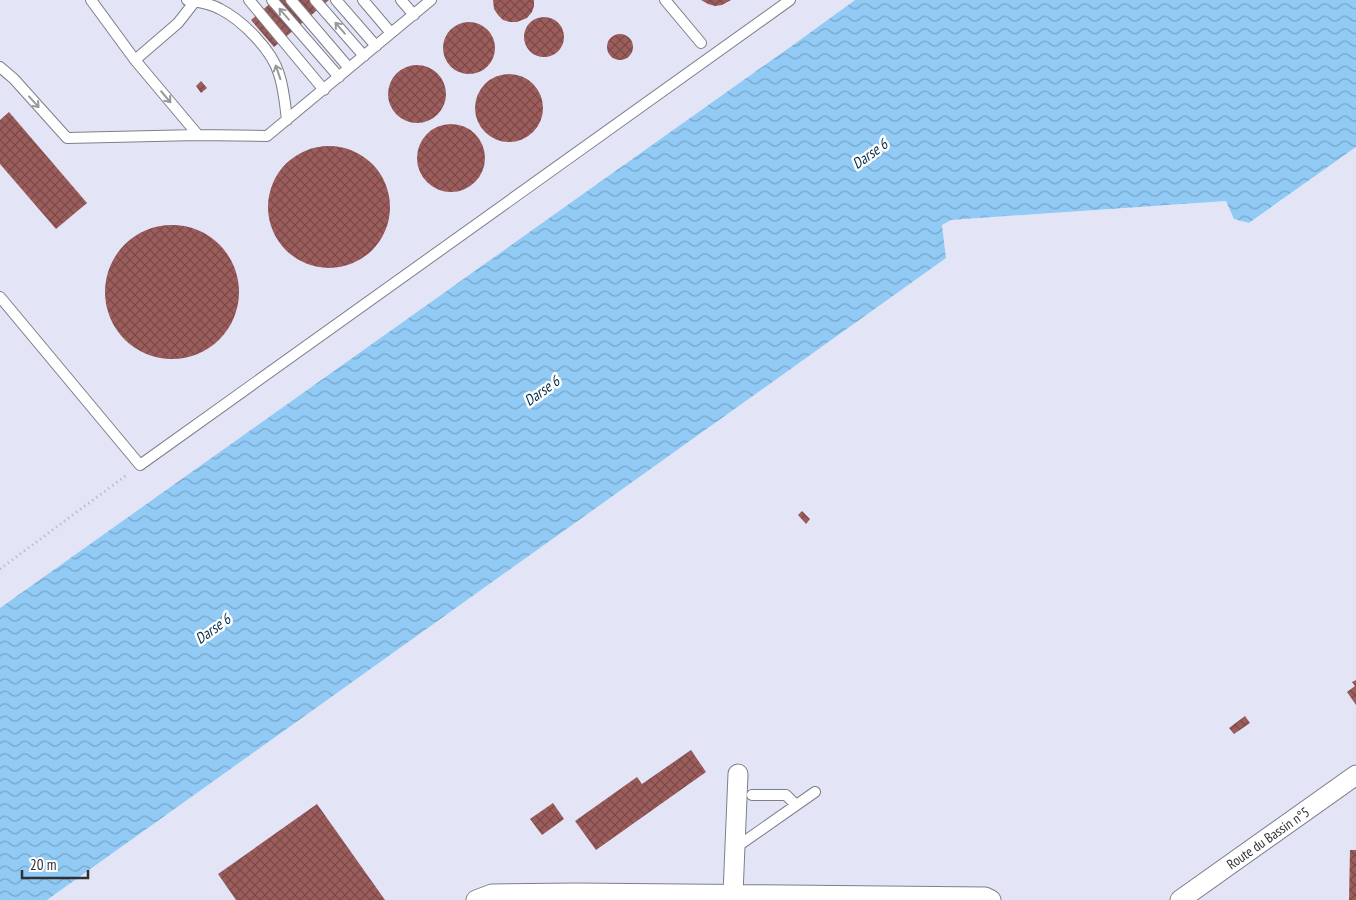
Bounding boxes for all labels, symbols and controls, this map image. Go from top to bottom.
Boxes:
one-way arrow [278,7,290,20]
one-way arrow [334,22,345,35]
one-way arrow [273,65,282,80]
one-way arrow [160,91,172,104]
one-way arrow [28,95,40,108]
water label: Darse 6 [848,134,892,173]
water label: Darse 6 [520,371,564,410]
water label: Darse 6 [191,609,235,648]
street label: Route du Bassin n°5 [1223,803,1313,873]
scale bar [22,848,89,880]
text: 20 m [30,855,56,874]

